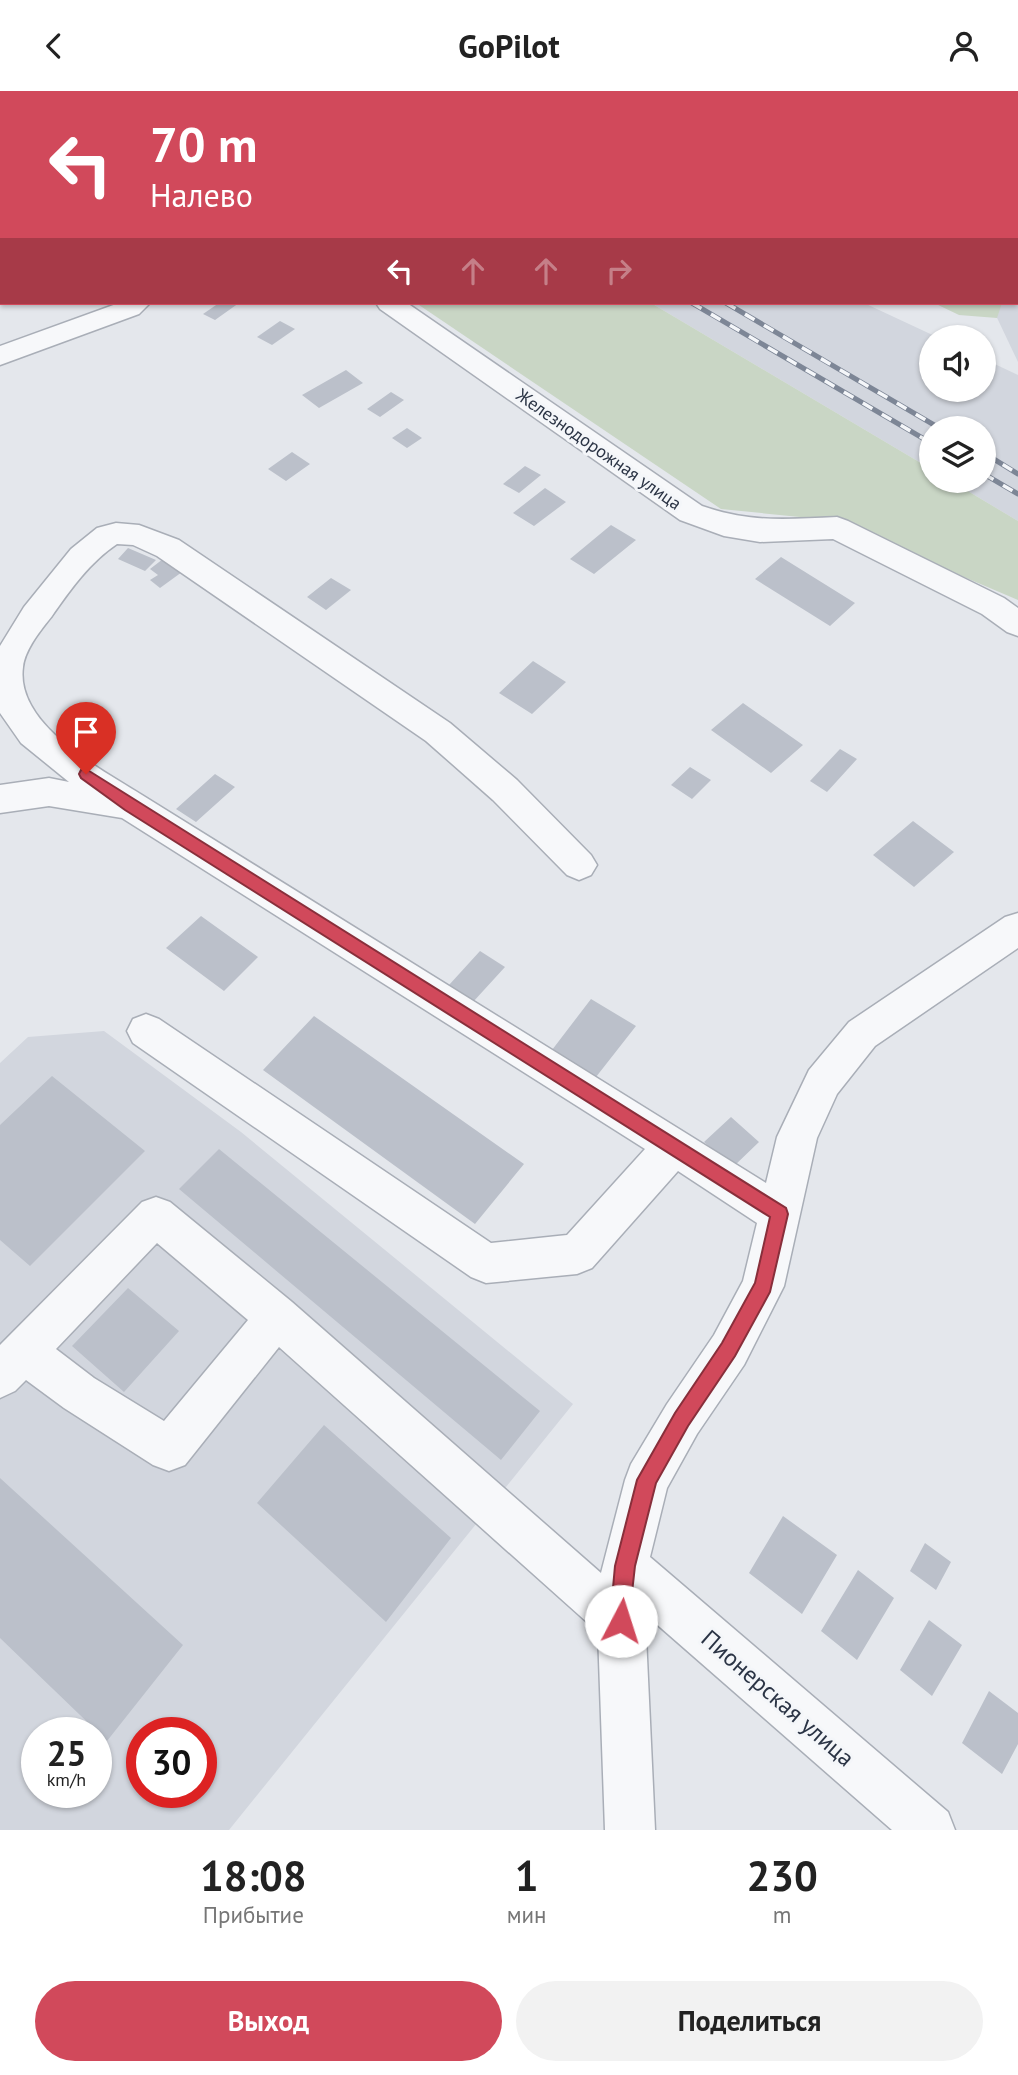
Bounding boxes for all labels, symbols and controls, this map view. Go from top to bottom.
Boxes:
text: GoPilot [458,25,560,67]
icon: back [35,27,73,65]
icon: person [945,27,983,65]
text: 70 m [150,112,257,176]
icon: left [35,119,126,210]
text: Налево [150,174,253,216]
icon: left [381,252,419,290]
icon: ahead [454,252,492,290]
icon: ahead [527,252,565,290]
icon: right [600,252,638,290]
map controls [919,325,996,493]
button: sound [919,325,996,402]
street label: Железнодорожная улица [511,383,686,515]
button: layers [919,416,996,493]
pin [56,702,116,774]
icon: arrive [67,713,105,751]
position arrow [584,1584,658,1658]
street label: Пионерская улица [695,1623,861,1773]
speed limit sign: 30 [126,1717,217,1808]
text: 25 [47,1730,86,1776]
text: km/h [47,1768,86,1791]
text: 18:08 [200,1848,307,1903]
text: 1 [515,1848,538,1903]
text: 230 [746,1848,818,1903]
text: Прибытие [203,1900,304,1929]
text: мин [507,1900,546,1929]
text: m [773,1900,792,1929]
button: Выход [35,1981,502,2061]
button: Поделиться [516,1981,983,2061]

